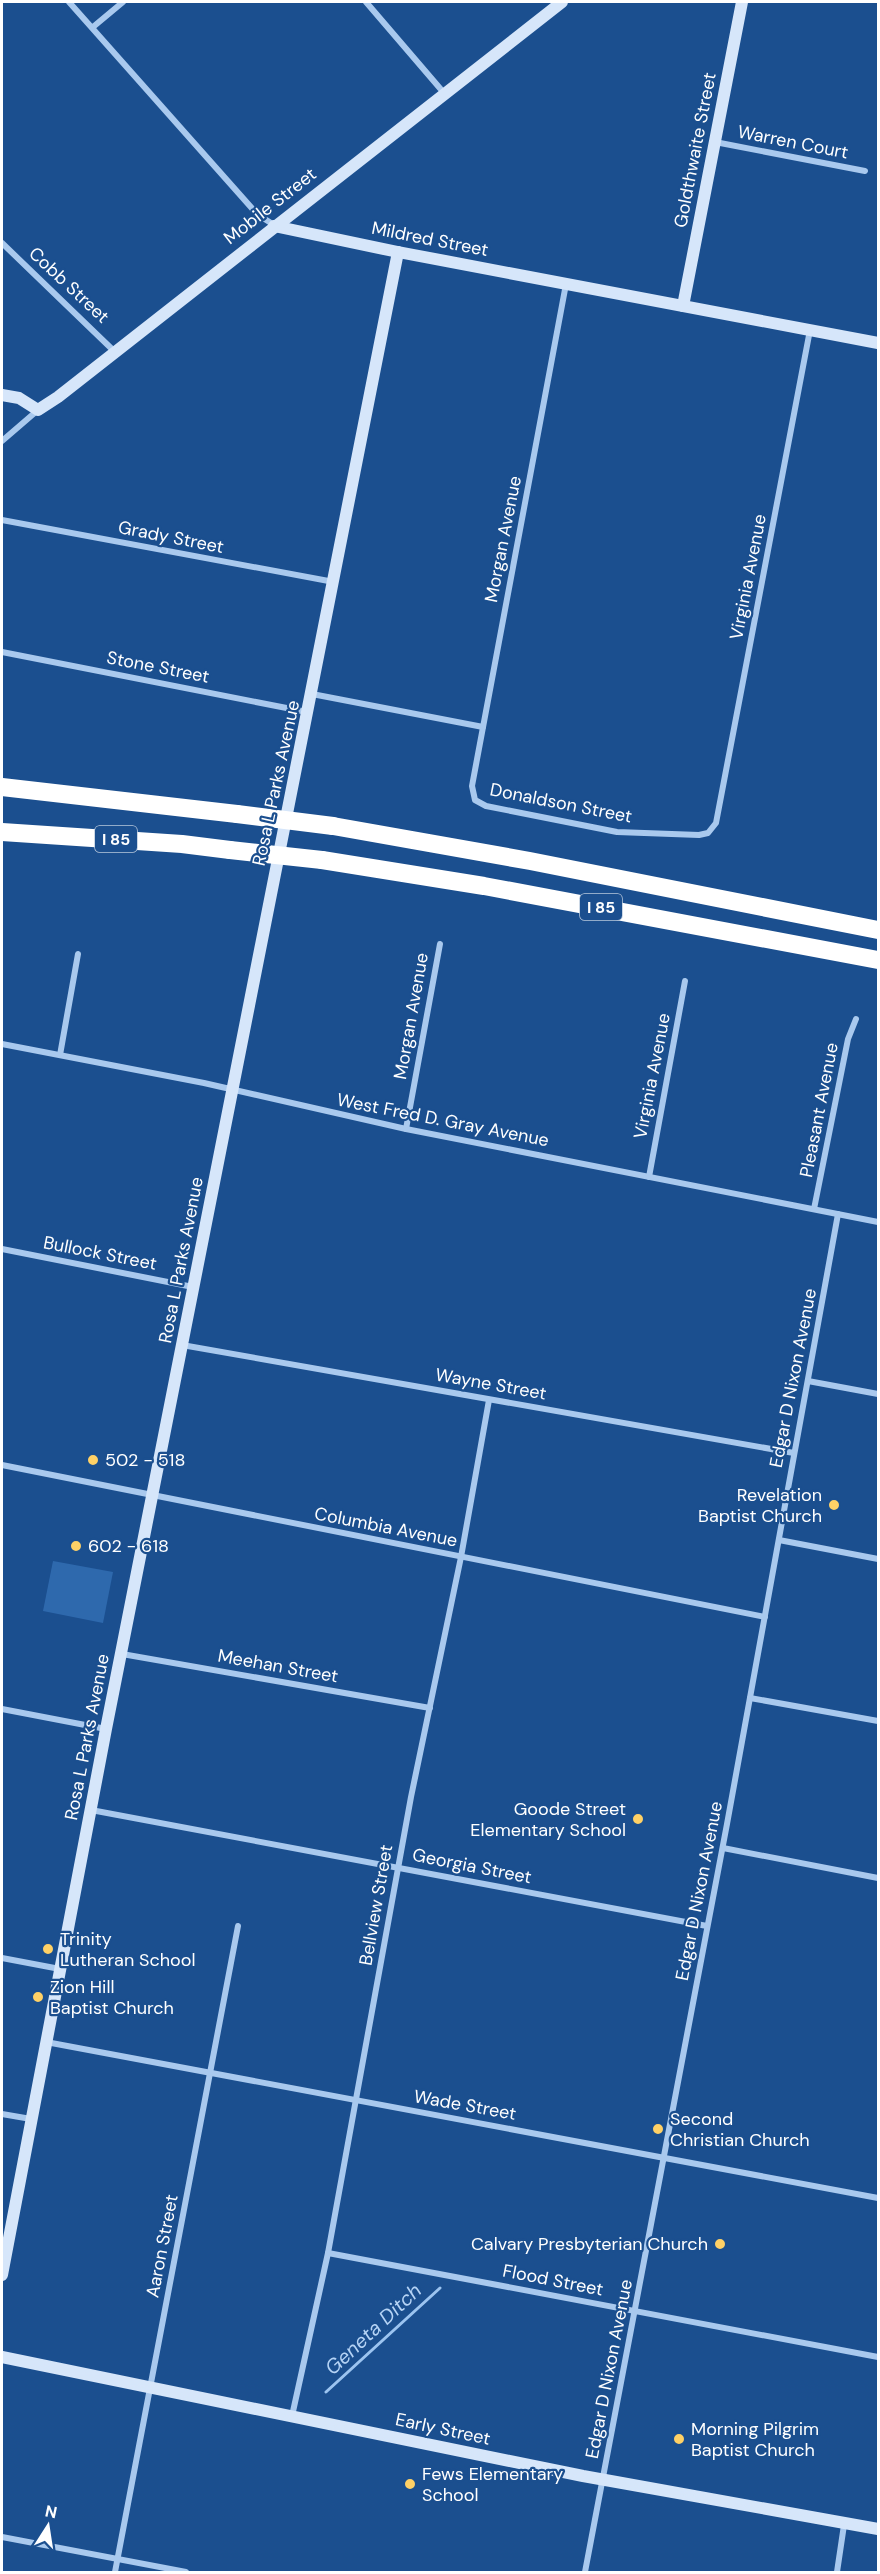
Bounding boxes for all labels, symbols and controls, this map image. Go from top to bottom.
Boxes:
street label: Goldthwaite Street [668,70,722,230]
street label: Warren Court [736,120,850,164]
street label: Mobile Street [219,162,321,250]
street label: Mildred Street [370,216,490,262]
street label: Cobb Street [24,241,114,329]
street label: Morgan Avenue [479,474,527,604]
street label: Virginia Avenue [724,512,772,642]
street label: Grady Street [116,515,226,559]
street label: Stone Street [105,645,211,689]
street label: Rosa L Parks Avenue [247,698,305,868]
street label: Donaldson Street [488,777,634,829]
road number: I 85 [95,826,137,852]
road number: I 85 [580,894,622,920]
street label: Morgan Avenue [388,951,434,1081]
street label: Virginia Avenue [628,1011,676,1141]
street label: Pleasant Avenue [794,1041,844,1179]
street label: West Fred D. Gray Avenue [335,1088,551,1152]
street label: Rosa L Parks Avenue [153,1175,209,1345]
street label: Bullock Street [41,1230,159,1276]
street label: Edgar D Nixon Avenue [764,1286,822,1470]
street label: Wayne Street [434,1362,548,1406]
place label: 502 - 518 [105,1448,185,1472]
marker: 502 - 518 [86,1453,100,1467]
place label: Revelation Baptist Church [698,1483,822,1528]
marker: Revelation Baptist Church [827,1498,841,1512]
street label: Columbia Avenue [312,1501,460,1553]
place label: 602 - 618 [88,1534,169,1558]
marker: 602 - 618 [69,1539,83,1553]
street label: Meehan Street [216,1644,340,1688]
street label: Rosa L Parks Avenue [59,1652,115,1822]
place label: Goode Street Elementary School [470,1797,626,1842]
street label: Edgar D Nixon Avenue [670,1799,728,1983]
marker: Goode Street Elementary School [631,1812,645,1826]
street label: Bellview Street [354,1843,398,1967]
street label: Georgia Street [410,1843,534,1889]
place label: Trinity Lutheran School [60,1927,195,1972]
marker: Trinity Lutheran School [41,1942,55,1956]
place label: Zion Hill Baptist Church [50,1975,174,2020]
marker: Zion Hill Baptist Church [31,1990,45,2004]
street label: Wade Street [412,2084,518,2126]
place label: Second Christian Church [670,2107,810,2152]
marker: Second Christian Church [651,2122,665,2136]
street label: Aaron Street [140,2192,184,2300]
place label: Calvary Presbyterian Church [471,2232,708,2256]
marker: Calvary Presbyterian Church [713,2237,727,2251]
street label: Flood Street [501,2258,605,2302]
street label: Edgar D Nixon Avenue [580,2277,638,2461]
water label: Geneta Ditch [319,2278,427,2380]
street label: Early Street [393,2407,493,2451]
place label: Morning Pilgrim Baptist Church [691,2417,819,2462]
marker: Morning Pilgrim Baptist Church [672,2432,686,2446]
place label: Fews Elementary School [422,2462,563,2507]
marker: Fews Elementary School [403,2477,417,2491]
north arrow [18,2496,78,2556]
text: N [43,2500,59,2523]

